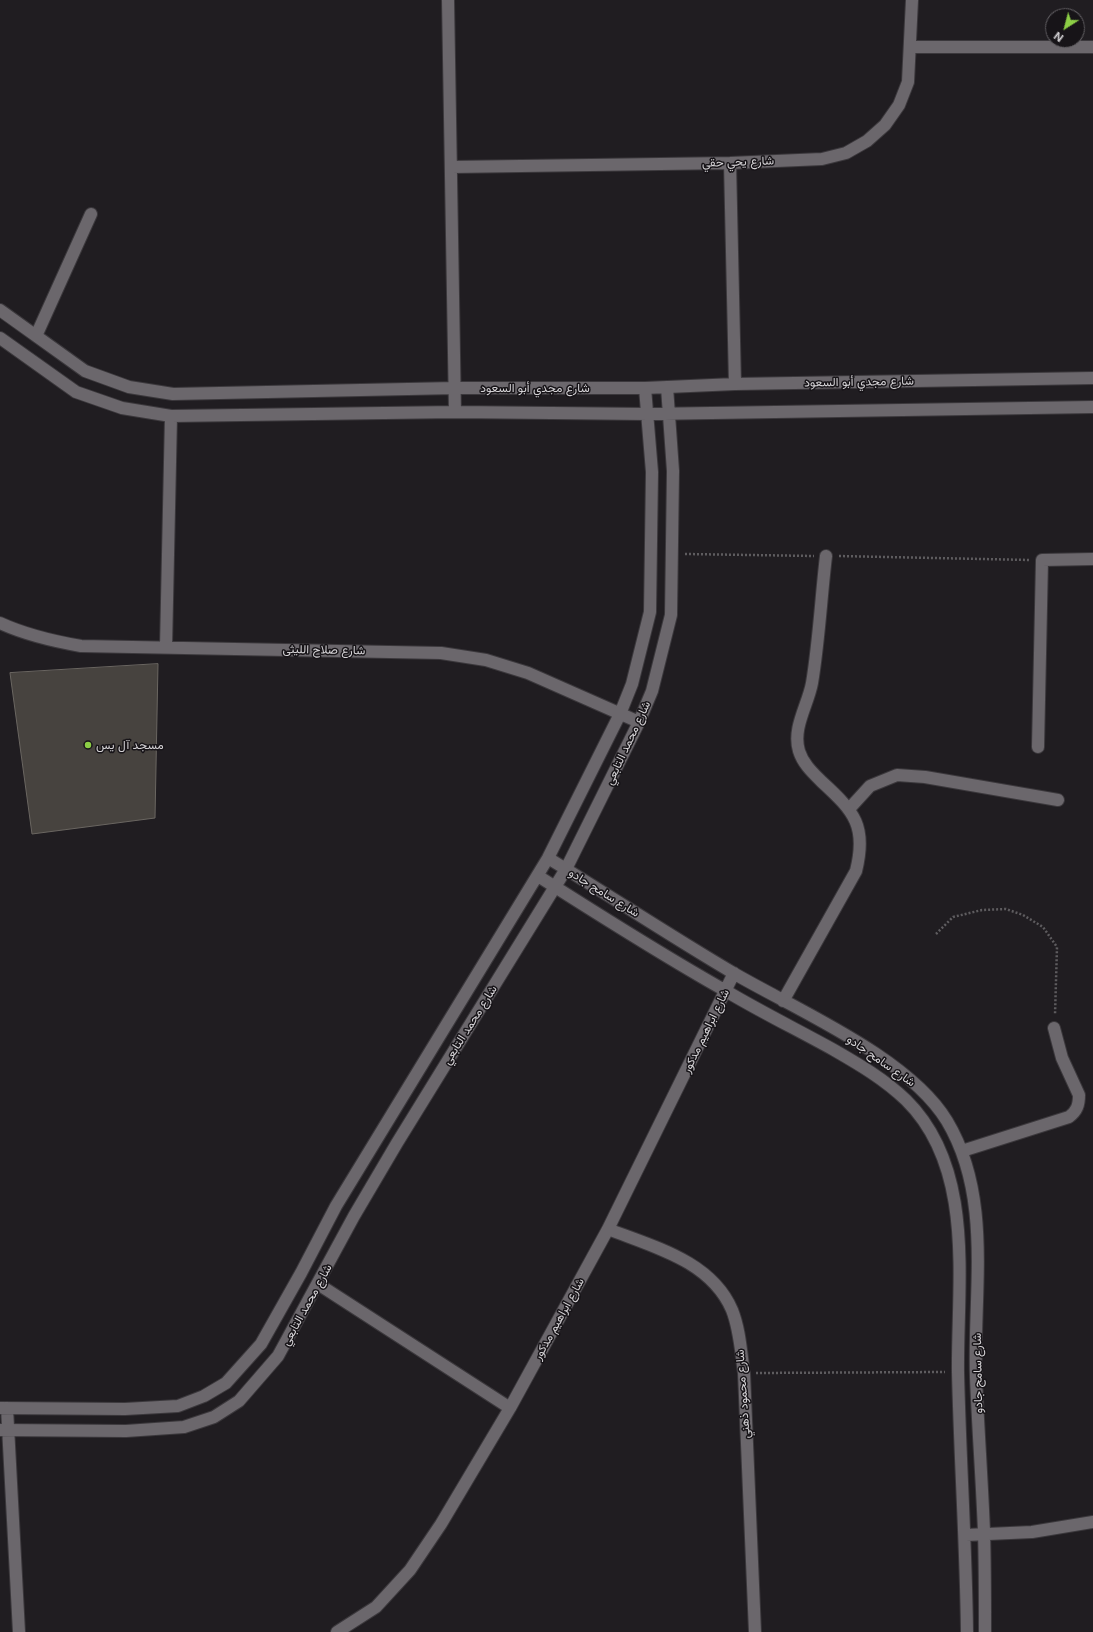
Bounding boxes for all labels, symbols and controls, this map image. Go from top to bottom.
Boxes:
north arrow [1045,8,1085,48]
text: N [1051,29,1066,45]
street label: شارع يحي حقي [702,154,774,170]
street label: شارع مجدي أبو السعود [804,374,914,390]
street label: شارع مجدي أبو السعود [480,381,590,395]
street label: شارع صلاح الليثى [283,642,365,658]
street label: شارع محمد التابعي [602,699,654,787]
place label: مسجد آل يس [96,738,164,752]
marker: مسجد آل يس [83,740,93,750]
street label: شارع سامح جادو [566,866,642,920]
street label: شارع محمد التابعي [440,983,500,1067]
street label: شارع ابراهيم مدكور [679,987,733,1075]
street label: شارع سامح جادو [844,1032,918,1090]
street label: شارع محمد التابعي [279,1262,335,1348]
street label: شارع ابراهيم مدكور [531,1275,587,1363]
street label: شارع سامح جادو [970,1333,986,1413]
street label: شارع محمود ذهني [733,1349,753,1439]

